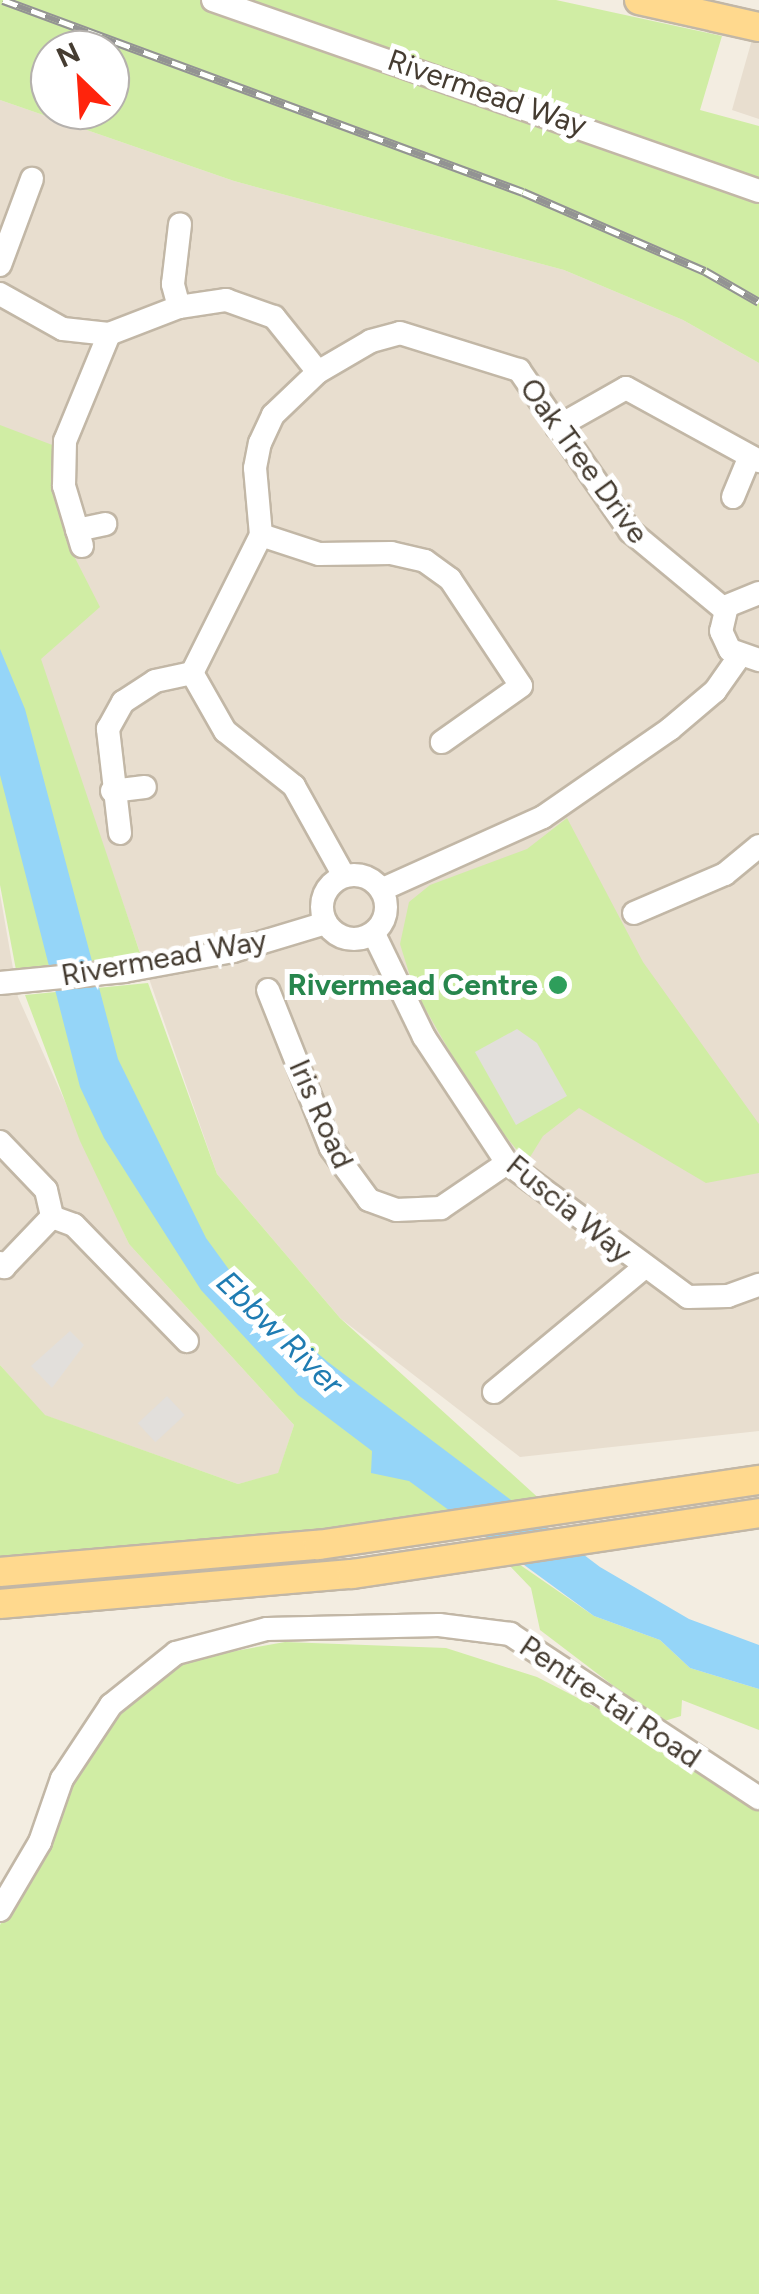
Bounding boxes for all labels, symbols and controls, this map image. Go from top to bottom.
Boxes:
north arrow [30,30,130,130]
text: N [51,35,85,75]
street label: Rivermead Way [383,42,591,144]
street label: Oak Tree Drive [512,371,656,551]
street label: Rivermead Way [58,922,270,994]
place label: Rivermead Centre [287,967,538,1003]
marker: Rivermead Centre [547,974,569,996]
street label: Iris Road [281,1054,361,1174]
street label: Fuscia Way [499,1147,639,1271]
water label: Ebbw River [209,1263,351,1403]
street label: Pentre-tai Road [513,1628,707,1776]

